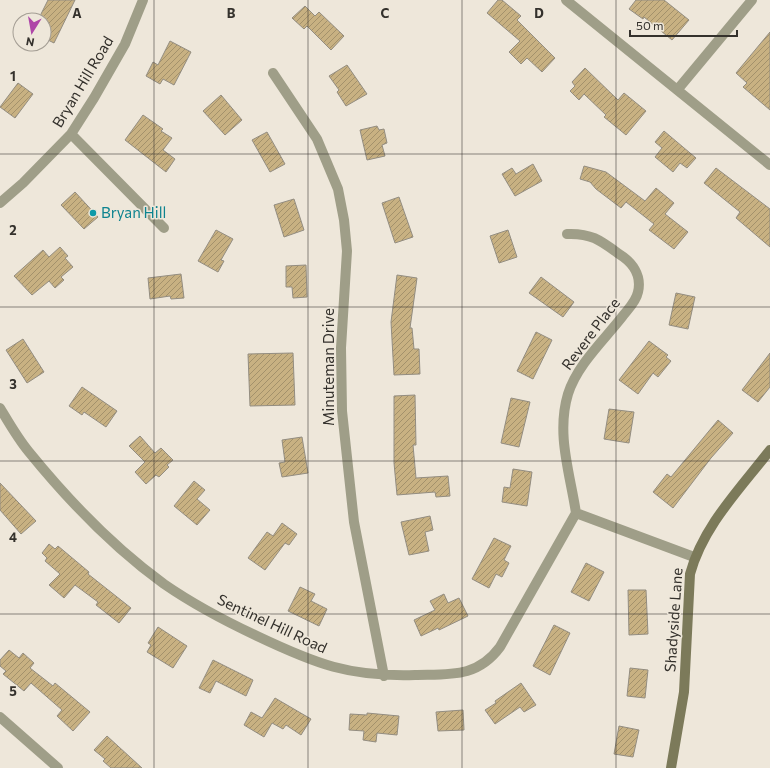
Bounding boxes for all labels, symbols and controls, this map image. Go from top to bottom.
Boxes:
text: A [72,5,82,21]
text: B [227,5,236,21]
text: C [381,5,390,21]
text: D [534,5,544,21]
north arrow [12,12,52,52]
scale bar [630,12,737,38]
text: 50 m [636,18,664,32]
street label: Bryan Hill Road [48,33,116,130]
text: N [25,35,35,49]
text: 1 [10,68,16,84]
place label: Bryan Hill [101,203,166,221]
marker: Bryan Hill [88,208,98,218]
text: 2 [9,222,17,238]
street label: Revere Place [557,294,623,373]
street label: Minuteman Drive [319,308,337,426]
text: 3 [9,376,17,392]
text: 4 [9,529,17,545]
street label: Shadyside Lane [660,567,686,673]
street label: Sentinel Hill Road [215,590,330,656]
text: 5 [9,683,17,699]

